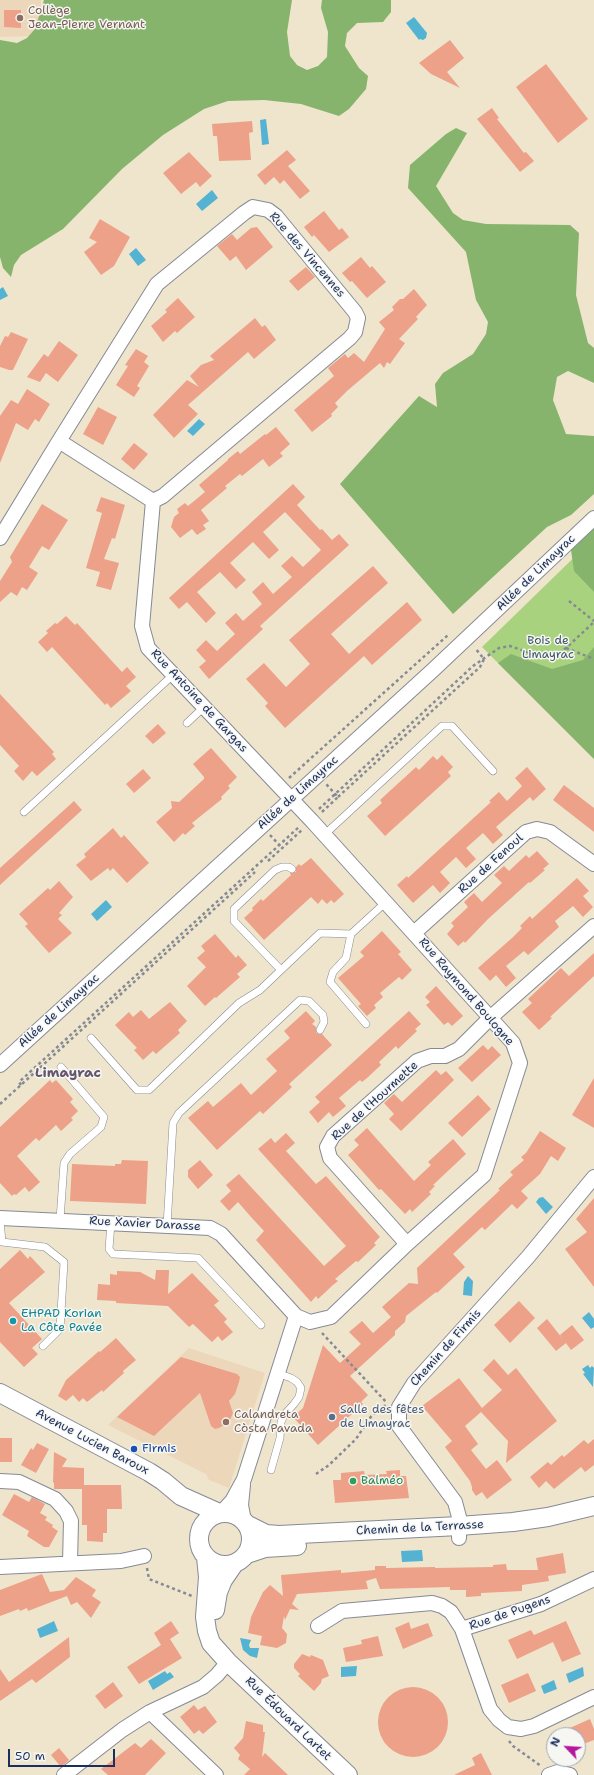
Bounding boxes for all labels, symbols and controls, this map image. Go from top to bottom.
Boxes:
place label: Collège Jean-Pierre Vernant [28,4,145,32]
marker: Collège Jean-Pierre Vernant [15,13,25,23]
street label: Rue des Vincennes [266,209,348,301]
street label: Allée de Limayrac [494,532,578,614]
park label: Bois de Limayrac [522,634,574,662]
street label: Rue Antoine de Gargas [147,646,251,756]
street label: Allée de Limayrac [255,753,341,833]
street label: Rue de Fenoul [456,831,526,897]
street label: Rue Raymond Boulogne [415,935,517,1049]
street label: Allée de Limayrac [16,971,102,1051]
street label: Rue de l'Hourmette [329,1058,421,1144]
district label: Limayrac [35,1065,101,1081]
street label: Rue Xavier Darasse [89,1214,201,1234]
street label: Chemin de Firmis [408,1306,484,1390]
place label: EHPAD Korian La Côte Pavée [21,1307,102,1335]
marker: EHPAD Korian La Côte Pavée [8,1316,18,1326]
place label: Salle des fêtes de Limayrac [340,1403,424,1431]
street label: Avenue Lucien Baroux [33,1406,151,1478]
place label: Calandreta Còsta Pavada [234,1408,312,1436]
marker: Salle des fêtes de Limayrac [327,1412,337,1422]
marker: Calandreta Còsta Pavada [221,1417,231,1427]
place label: Firmis [142,1442,176,1456]
marker: Firmis [129,1444,139,1454]
place label: Balméo [361,1474,403,1488]
marker: Balméo [348,1476,358,1486]
street label: Chemin de la Terrasse [356,1517,484,1539]
street label: Rue de Pugens [467,1592,553,1634]
street label: Rue Édouard Lartet [242,1674,334,1764]
north arrow [546,1727,586,1767]
text: N [547,1735,564,1749]
scale bar [10,1741,117,1767]
text: 50 m [15,1748,45,1764]

